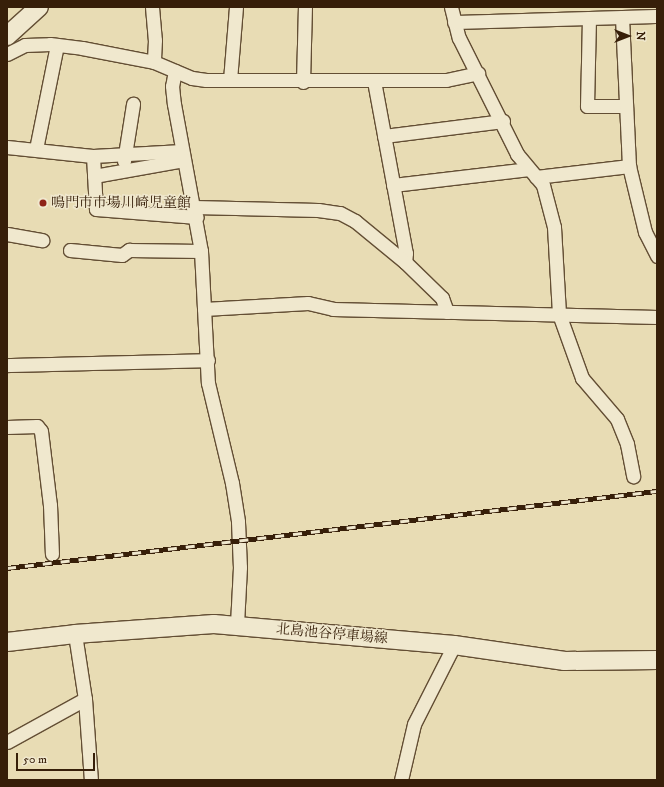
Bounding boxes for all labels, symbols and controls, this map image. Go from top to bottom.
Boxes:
north arrow [608,16,648,56]
text: N [633,31,647,41]
place label: 鳴門市市場川崎児童館 [51,195,191,211]
marker: 鳴門市市場川崎児童館 [38,198,48,208]
street label: 北島池谷停車場線 [275,621,389,647]
scale bar [18,745,97,771]
text: 50 m [23,752,47,767]

